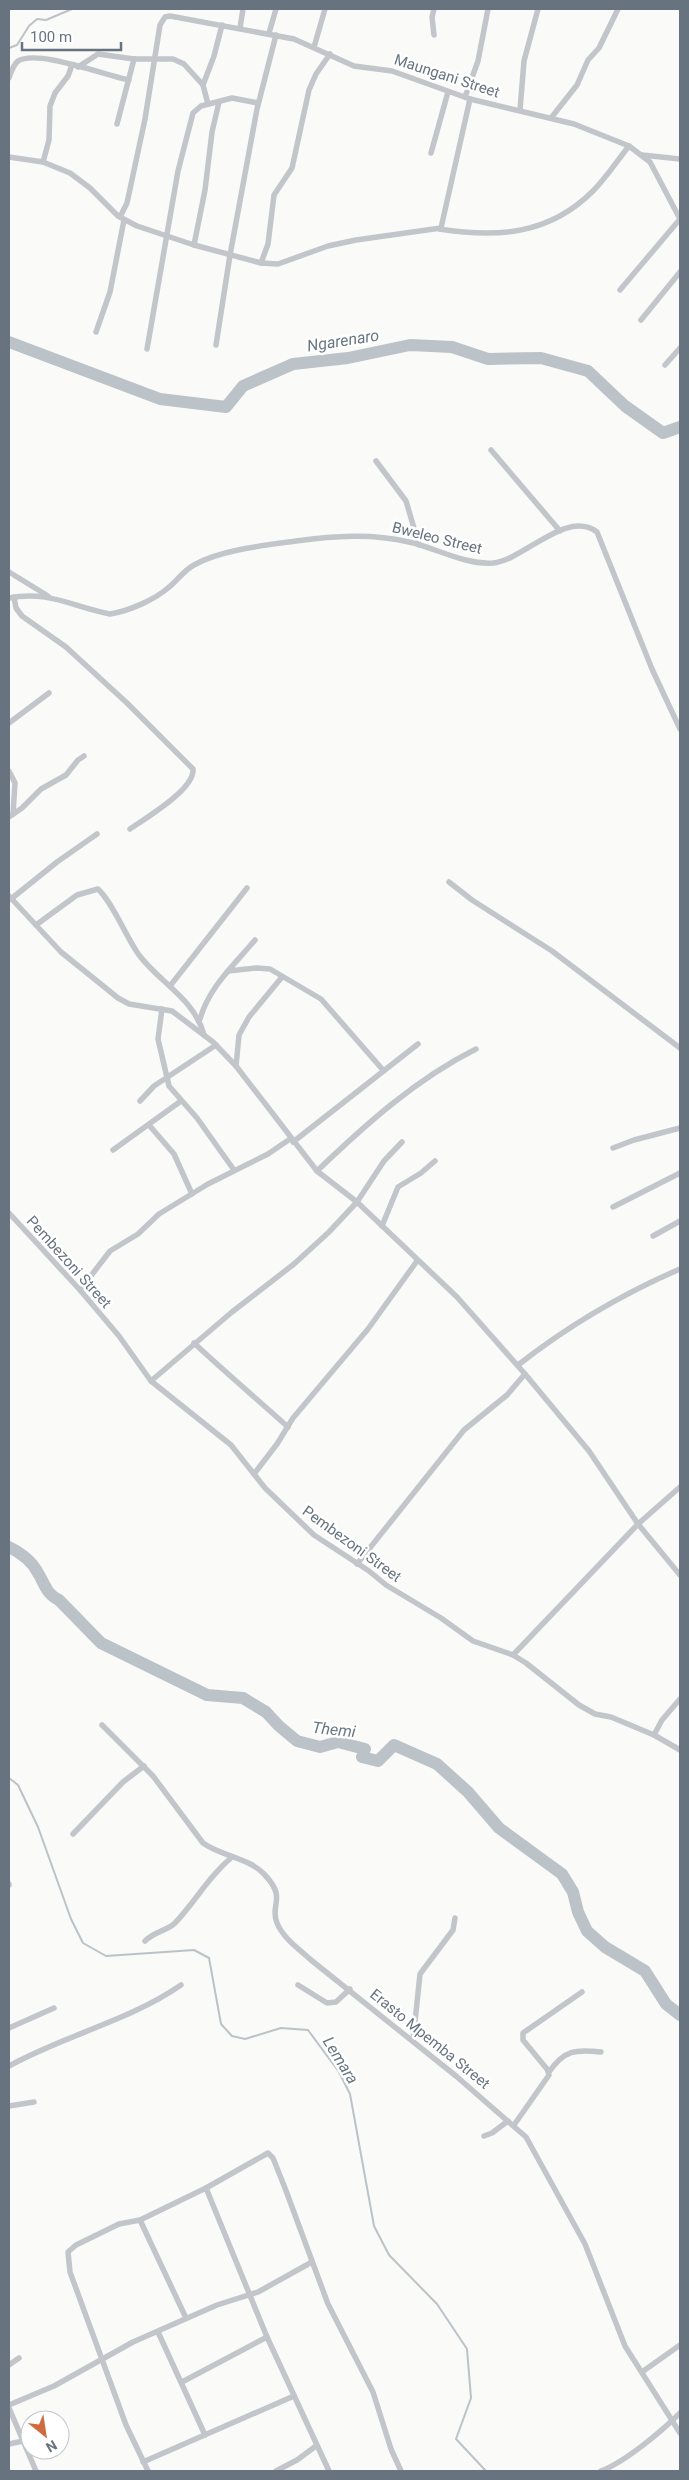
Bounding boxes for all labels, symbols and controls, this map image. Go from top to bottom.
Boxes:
scale bar [22,20,121,52]
text: 100 m [30,28,72,46]
street label: Maungani Street [392,51,502,102]
water label: Ngarenaro [306,325,381,356]
street label: Bweleo Street [390,518,484,558]
street label: Pembezoni Street [23,1212,115,1312]
street label: Pembezoni Street [299,1502,405,1586]
water label: Themi [311,1718,357,1741]
street label: Erasto Mpemba Street [367,1985,494,2093]
water label: Lemara [319,2033,362,2087]
north arrow [20,2410,70,2460]
text: N [43,2437,60,2456]

